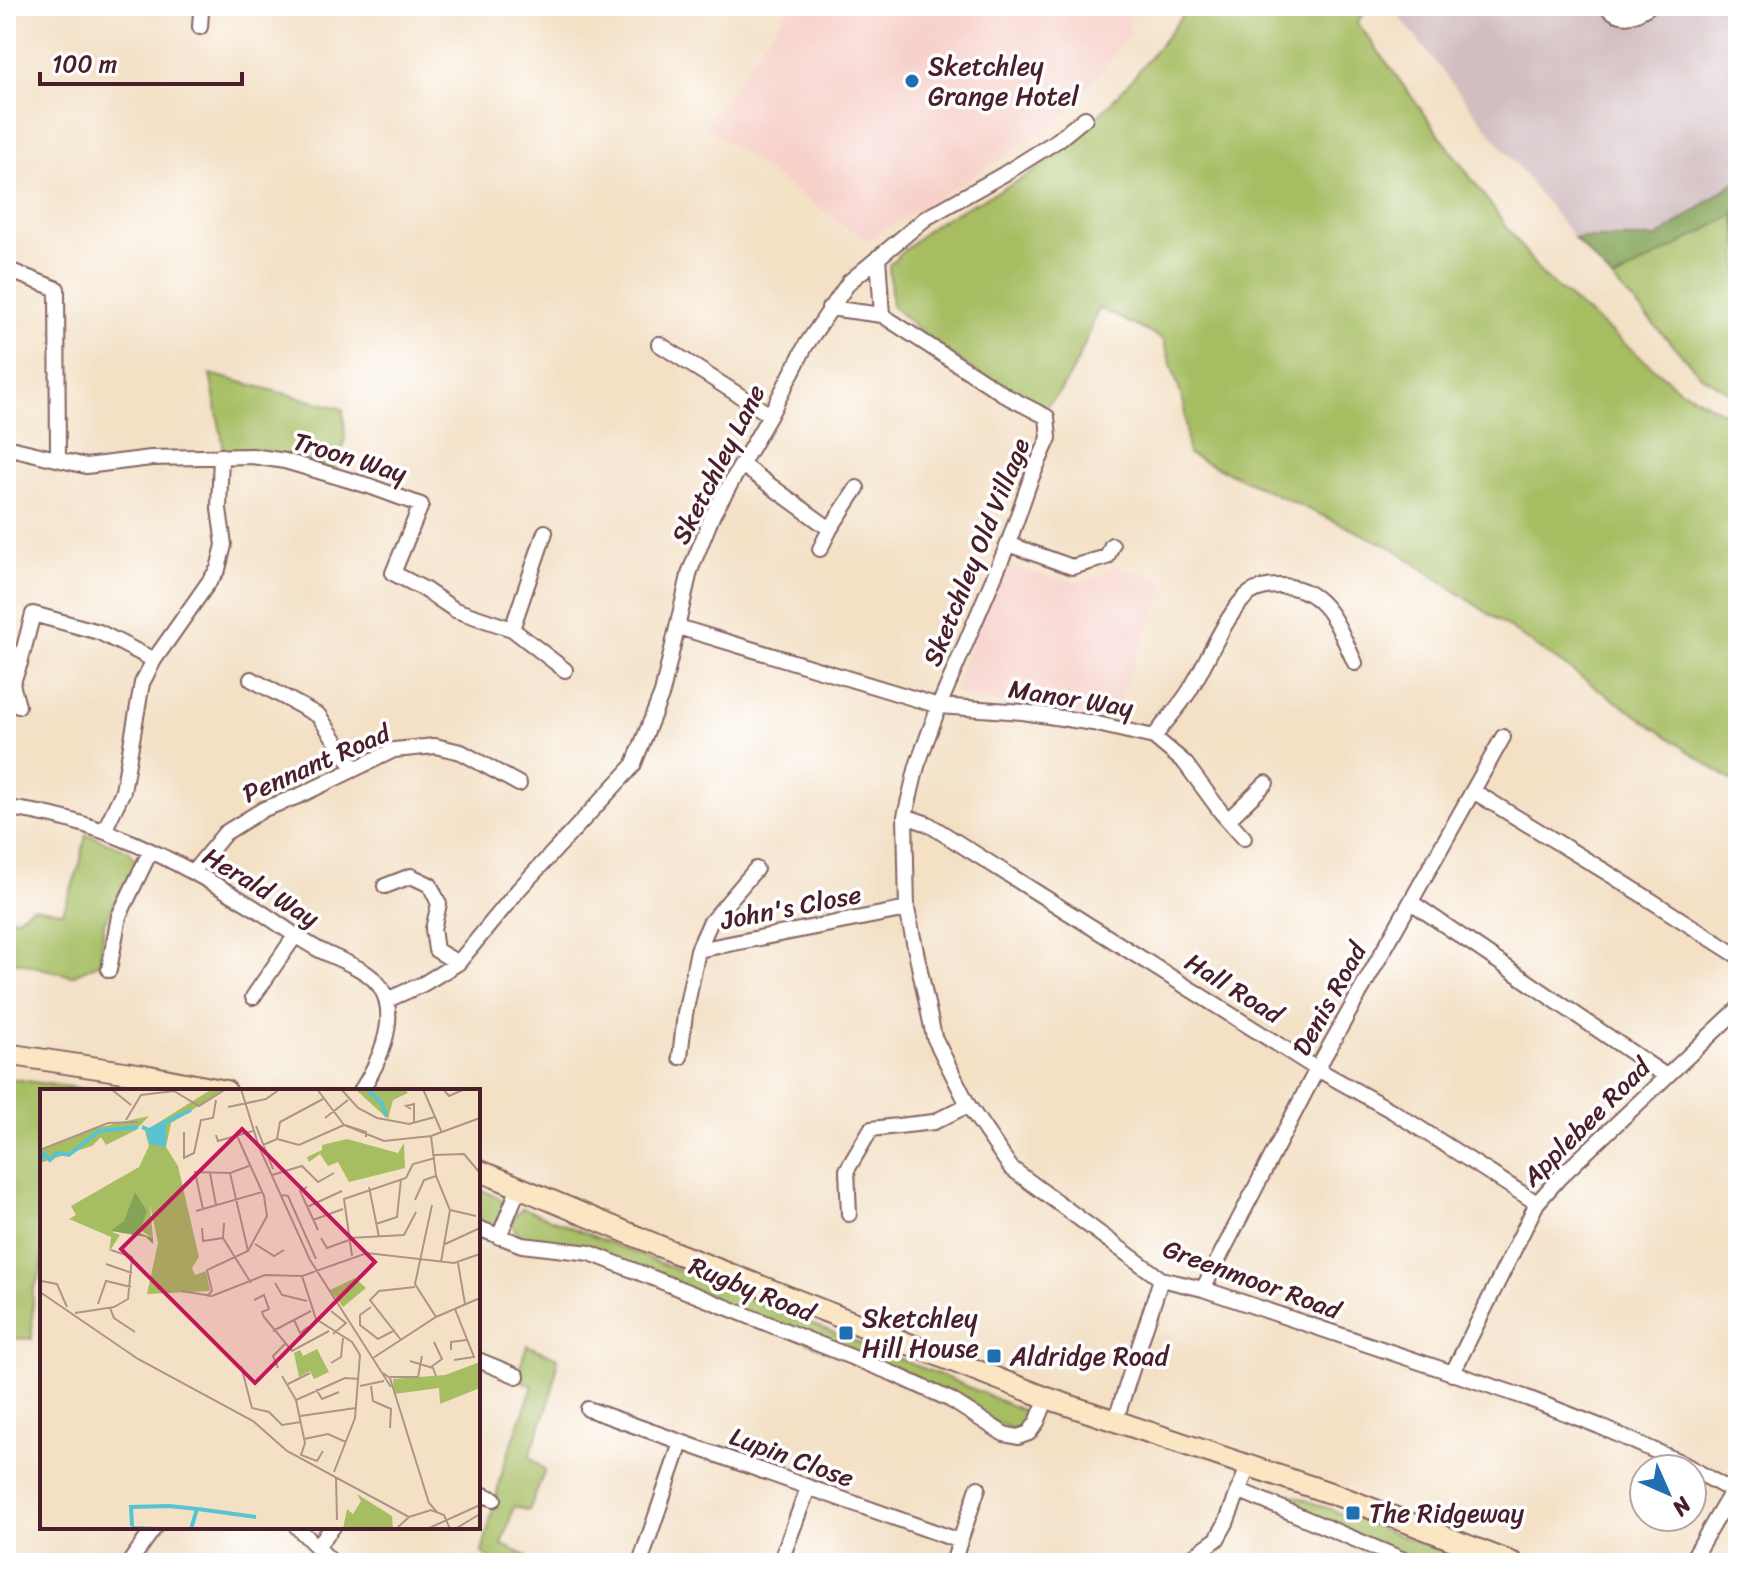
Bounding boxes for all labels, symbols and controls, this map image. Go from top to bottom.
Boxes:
scale bar [40,36,242,86]
text: 100 m [52,43,117,85]
place label: Sketchley Grange Hotel [928,43,1079,119]
marker: Sketchley Grange Hotel [903,72,921,90]
street label: Sketchley Lane [658,376,778,552]
street label: Troon Way [287,418,413,496]
street label: Sketchley Old Village [909,430,1043,673]
street label: Manor Way [1005,665,1137,731]
street label: Pennant Road [235,709,400,816]
street label: Herald Way [193,834,329,940]
street label: John's Close [716,871,865,943]
street label: Denis Road [1279,932,1380,1064]
street label: Hall Road [1176,940,1294,1038]
street label: Applebee Road [1510,1045,1663,1198]
inset map [40,1089,480,1529]
street label: Greenmoor Road [1156,1225,1350,1333]
street label: Rugby Road [682,1243,824,1336]
place label: Sketchley Hill House [862,1295,979,1371]
marker: Sketchley Hill House [837,1324,855,1342]
place label: Aldridge Road [1009,1333,1171,1379]
marker: Aldridge Road [985,1347,1003,1365]
street label: Lupin Close [723,1413,861,1501]
north arrow [1628,1453,1708,1533]
text: N [1662,1487,1702,1526]
place label: The Ridgeway [1369,1490,1525,1536]
marker: The Ridgeway [1344,1504,1362,1522]

